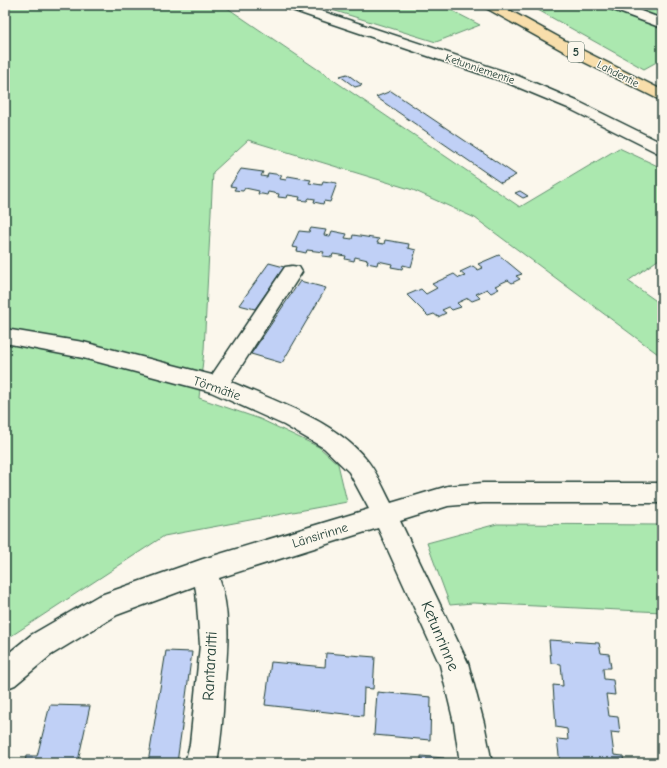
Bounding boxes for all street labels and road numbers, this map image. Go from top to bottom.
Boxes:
road number: 5 [568,42,584,62]
street label: Ketunniementie [444,51,517,87]
street label: Lahdentie [595,58,642,90]
street label: Törmätie [191,373,243,403]
street label: Länsirinne [290,519,350,551]
street label: Ketunrinne [417,598,463,674]
street label: Rantaraitti [199,631,221,701]

